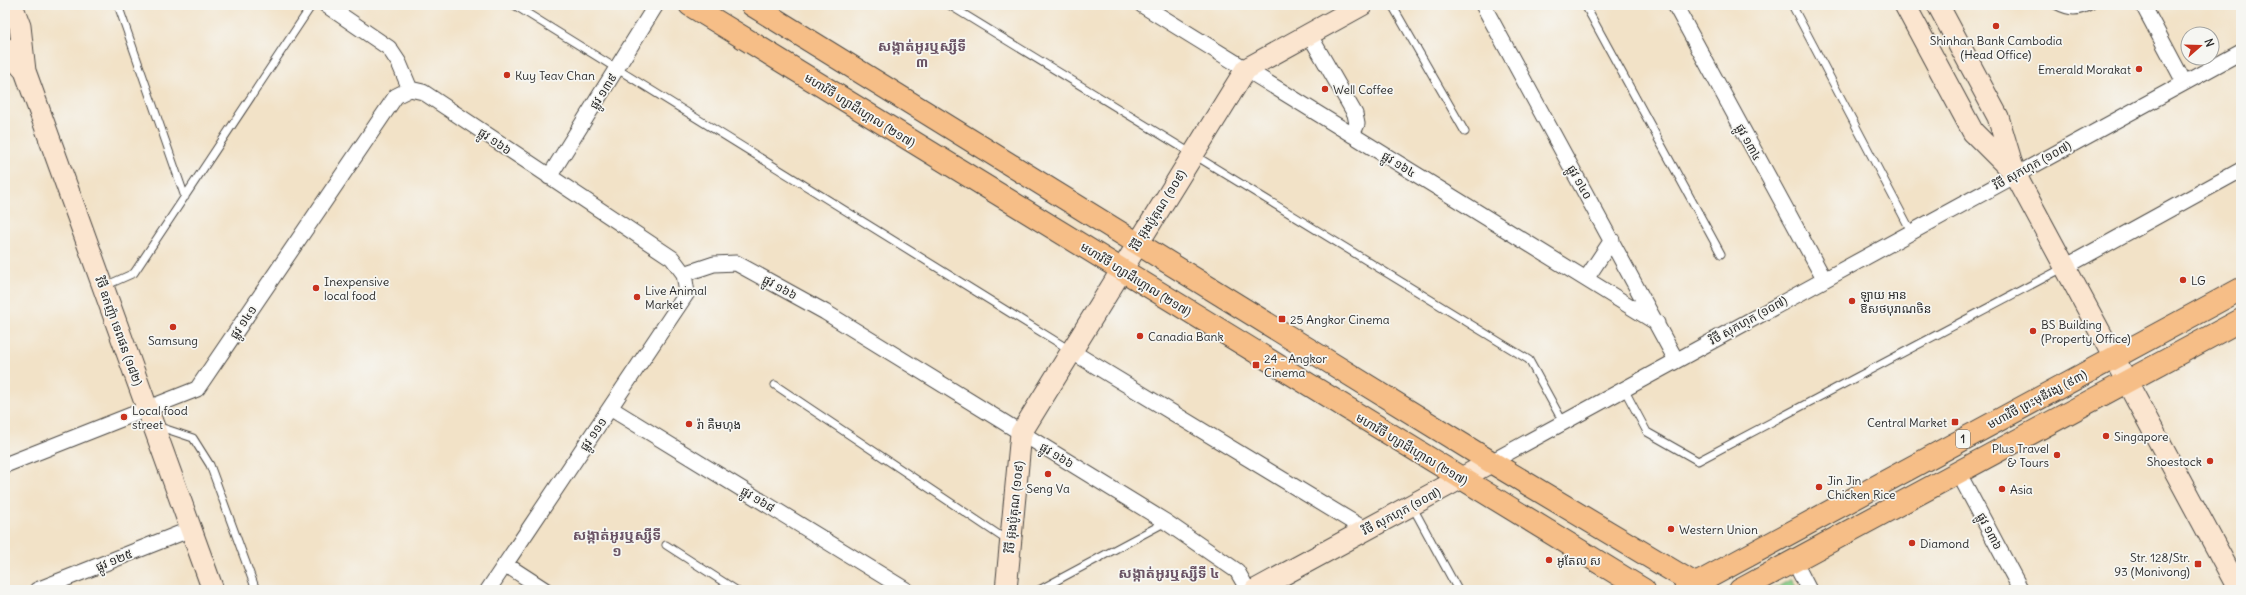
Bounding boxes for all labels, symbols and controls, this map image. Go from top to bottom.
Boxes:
marker: Shinhan Bank Cambodia (Head Office) [1991,21,2001,31]
north arrow [2180,26,2220,66]
place label: Shinhan Bank Cambodia (Head Office) [1930,33,2062,62]
district label: សង្កាត់អូរឬស្សីទី ៣ [878,37,966,71]
text: N [2202,37,2217,49]
place label: Emerald Morakat [2038,62,2131,77]
marker: Emerald Morakat [2134,64,2144,74]
place label: Kuy Teav Chan [515,68,595,83]
marker: Kuy Teav Chan [502,70,512,80]
street label: ផ្លូវ ១៣៩ [586,70,623,114]
street label: មហាវិថី ហ្សាដឹហ្គោល (២១៧) [802,70,918,151]
place label: Well Coffee [1333,82,1393,97]
marker: Well Coffee [1320,84,1330,94]
street label: ផ្លូវ ១៣៤ [1730,121,1765,165]
street label: ផ្លូវ ១៦៦ [473,124,515,161]
street label: វិថី សុកហុក (១០៧) [1990,137,2074,193]
street label: ផ្លូវ ១៦៤ [1377,148,1419,183]
street label: ផ្លូវ ១៤០ [1561,162,1596,204]
street label: វិថី អ៊ុងប៉ូគុណ (១០៩) [1127,166,1189,254]
street label: មហាវិថី ហ្សាដឹហ្គោល (២១៧) [1078,239,1194,320]
street label: ផ្លូវ ១៦៦ [758,271,800,306]
place label: LG [2191,273,2206,288]
street label: វិថី ឧកញ៉ា ទេពផន (១៨២) [92,274,146,388]
place label: Inexpensive local food [324,274,389,303]
marker: LG [2178,275,2188,285]
marker: Inexpensive local food [311,283,321,293]
place label: Live Animal Market [645,283,707,312]
place label: ឡាយ អាន ឱសថបុរាណចិន [1860,287,1931,316]
marker: Live Animal Market [632,292,642,302]
street label: វិថី សុកហុក (១០៧) [1706,292,1790,348]
marker: ឡាយ អាន ឱសថបុរាណចិន [1847,296,1857,306]
street label: ផ្លូវ ១៤១ [226,302,263,344]
place label: 25 Angkor Cinema [1290,312,1390,327]
marker: 25 Angkor Cinema [1277,314,1287,324]
place label: BS Building (Property Office) [2041,317,2131,346]
marker: Samsung [168,322,178,332]
marker: BS Building (Property Office) [2028,326,2038,336]
place label: Canadia Bank [1148,329,1224,344]
marker: Canadia Bank [1135,331,1145,341]
place label: Samsung [148,333,198,348]
place label: 24 - Angkor Cinema [1264,351,1327,380]
marker: 24 - Angkor Cinema [1251,360,1261,370]
street label: មហាវិថី ព្រះមុនីវង្ស (៩៣) [1985,366,2090,432]
place label: Local food street [132,403,188,432]
street label: មហាវិថី ហ្សាដឹហ្គោល (២១៧) [1353,410,1471,489]
marker: Local food street [119,412,129,422]
street label: ផ្លូវ ១១១ [576,414,613,456]
place label: Central Market [1867,415,1947,430]
place label: រ៉ា គឹមហុង [697,417,741,432]
marker: Central Market [1950,417,1960,427]
marker: រ៉ា គឹមហុង [684,419,694,429]
place label: Singapore [2114,429,2168,444]
road number: 1 [1956,430,1970,448]
marker: Singapore [2101,431,2111,441]
street label: ផ្លូវ ១៦៦ [1035,439,1077,474]
place label: Plus Travel & Tours [1992,441,2049,470]
marker: Plus Travel & Tours [2052,450,2062,460]
place label: Shoestock [2147,454,2202,469]
marker: Shoestock [2205,456,2215,466]
street label: វិថី អ៊ុងប៉ូគុណ (១០៩) [1002,460,1027,554]
marker: Seng Va [1043,469,1053,479]
place label: Jin Jin Chicken Rice [1827,473,1896,502]
place label: Seng Va [1026,481,1070,496]
marker: Jin Jin Chicken Rice [1814,482,1824,492]
place label: Asia [2010,482,2033,497]
street label: ផ្លូវ ១៦៨ [736,483,778,518]
street label: វិថី សុកហុក (១០៧) [1359,484,1443,538]
marker: Asia [1997,484,2007,494]
street label: ផ្លូវ ១៣៦ [1971,510,2006,554]
place label: Western Union [1679,522,1758,537]
marker: Western Union [1666,524,1676,534]
district label: សង្កាត់អូរឬស្សីទី ១ [573,526,661,560]
place label: Diamond [1920,536,1969,551]
marker: Diamond [1907,538,1917,548]
street label: ផ្លូវ ១២៥ [93,546,136,577]
place label: Str. 128/Str. 93 (Monivong) [2114,550,2190,579]
place label: អូតែល ស [1557,553,1601,568]
marker: អូតែល ស [1544,555,1554,565]
marker: Str. 128/Str. 93 (Monivong) [2193,559,2203,569]
district label: សង្កាត់អូរឬស្សីទី ៤ [1118,564,1220,582]

